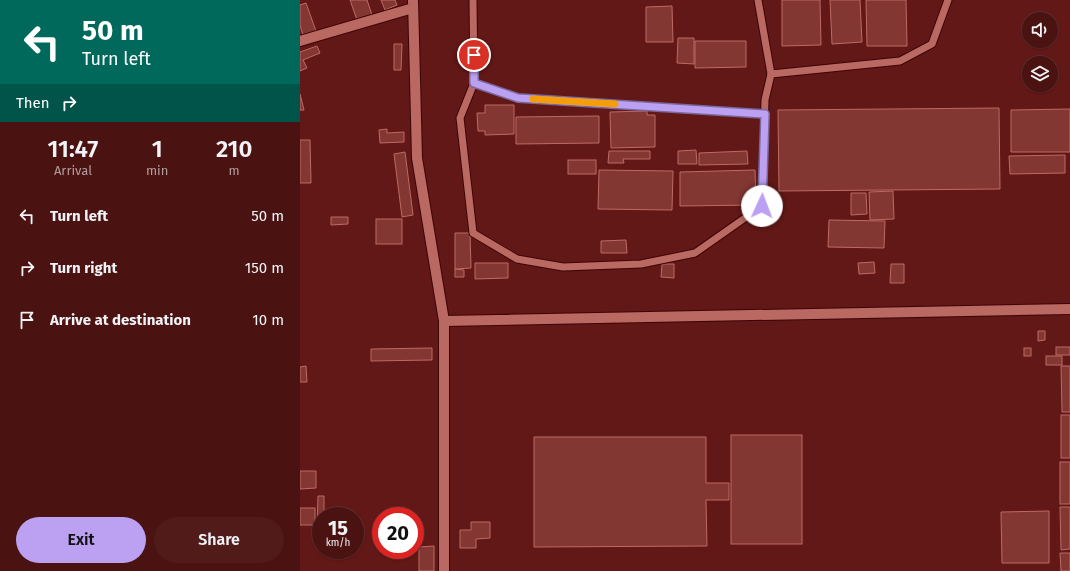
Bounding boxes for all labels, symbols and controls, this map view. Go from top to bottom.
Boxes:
map controls [1022,12,1058,92]
button: sound [1022,12,1058,48]
text: 50 m [82,14,144,47]
icon: left [16,16,68,68]
pin [457,38,491,72]
icon: arrive [463,44,485,66]
text: Turn left [82,48,151,70]
button: layers [1022,56,1058,92]
icon: right [58,92,80,114]
text: Then [16,94,50,112]
text: 11:47 [48,135,98,163]
text: 1 [152,135,163,163]
text: 210 [216,135,252,163]
text: Arrival [54,163,92,178]
text: min [146,163,168,178]
text: m [229,163,240,178]
position arrow [741,185,783,227]
icon: left [16,205,38,227]
text: Turn left [50,207,108,225]
text: 50 m [251,207,284,225]
icon: right [16,257,38,279]
text: Turn right [50,259,117,277]
text: 150 m [245,259,284,277]
icon: arrive [16,309,38,331]
text: Arrive at destination [50,311,191,329]
text: 10 m [252,311,284,329]
speed limit sign: 20 [372,507,424,559]
text: 15 [328,516,348,540]
button: Exit [16,517,146,563]
button: Share [154,517,284,563]
text: km/h [326,537,350,549]

